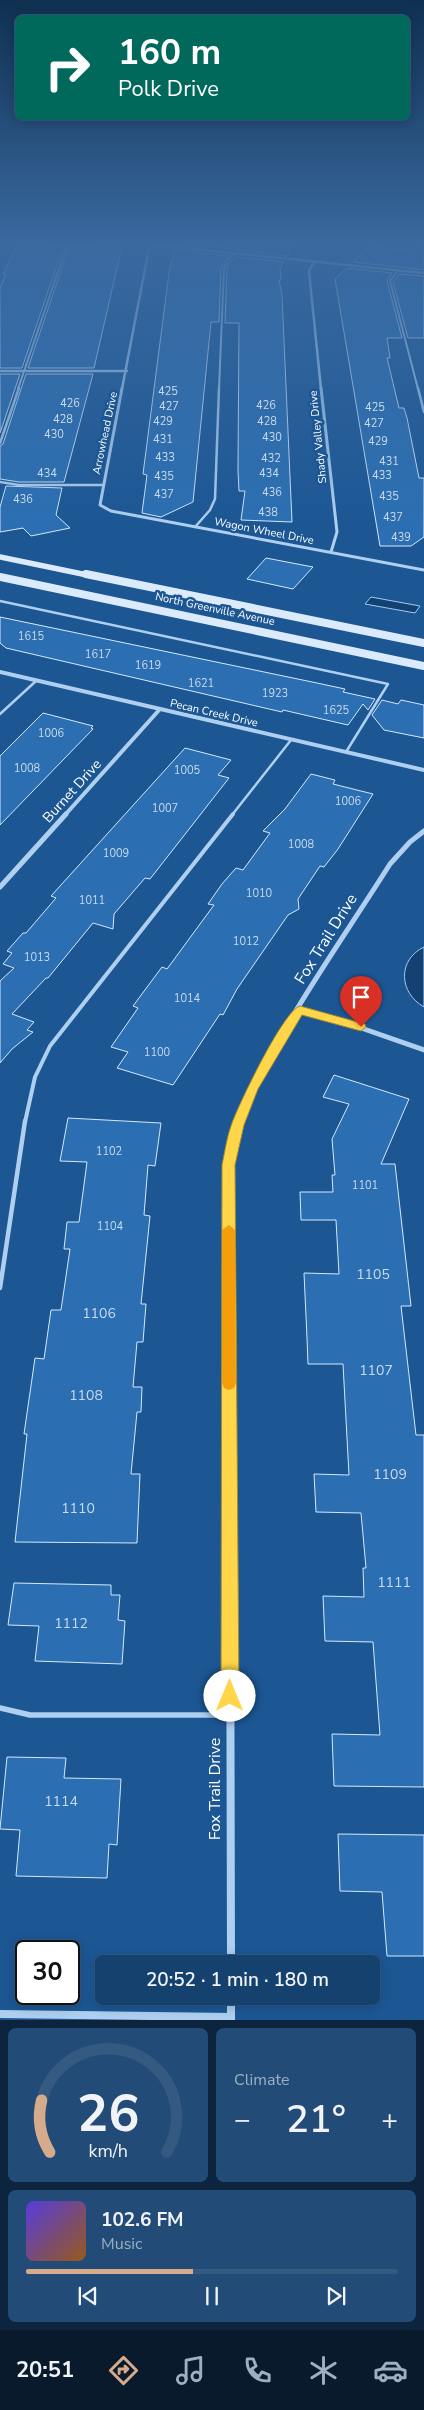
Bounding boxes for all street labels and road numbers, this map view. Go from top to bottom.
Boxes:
street label: Arrowhead Drive [89,390,121,476]
street label: Shady Valley Drive [306,390,330,484]
street label: Wagon Wheel Drive [213,514,315,548]
street label: North Greenville Avenue [154,589,276,629]
street label: Pecan Creek Drive [169,696,260,730]
street label: Burnet Drive [38,755,106,827]
street label: Fox Trail Drive [289,890,363,988]
street label: Fox Trail Drive [204,1738,226,1840]

